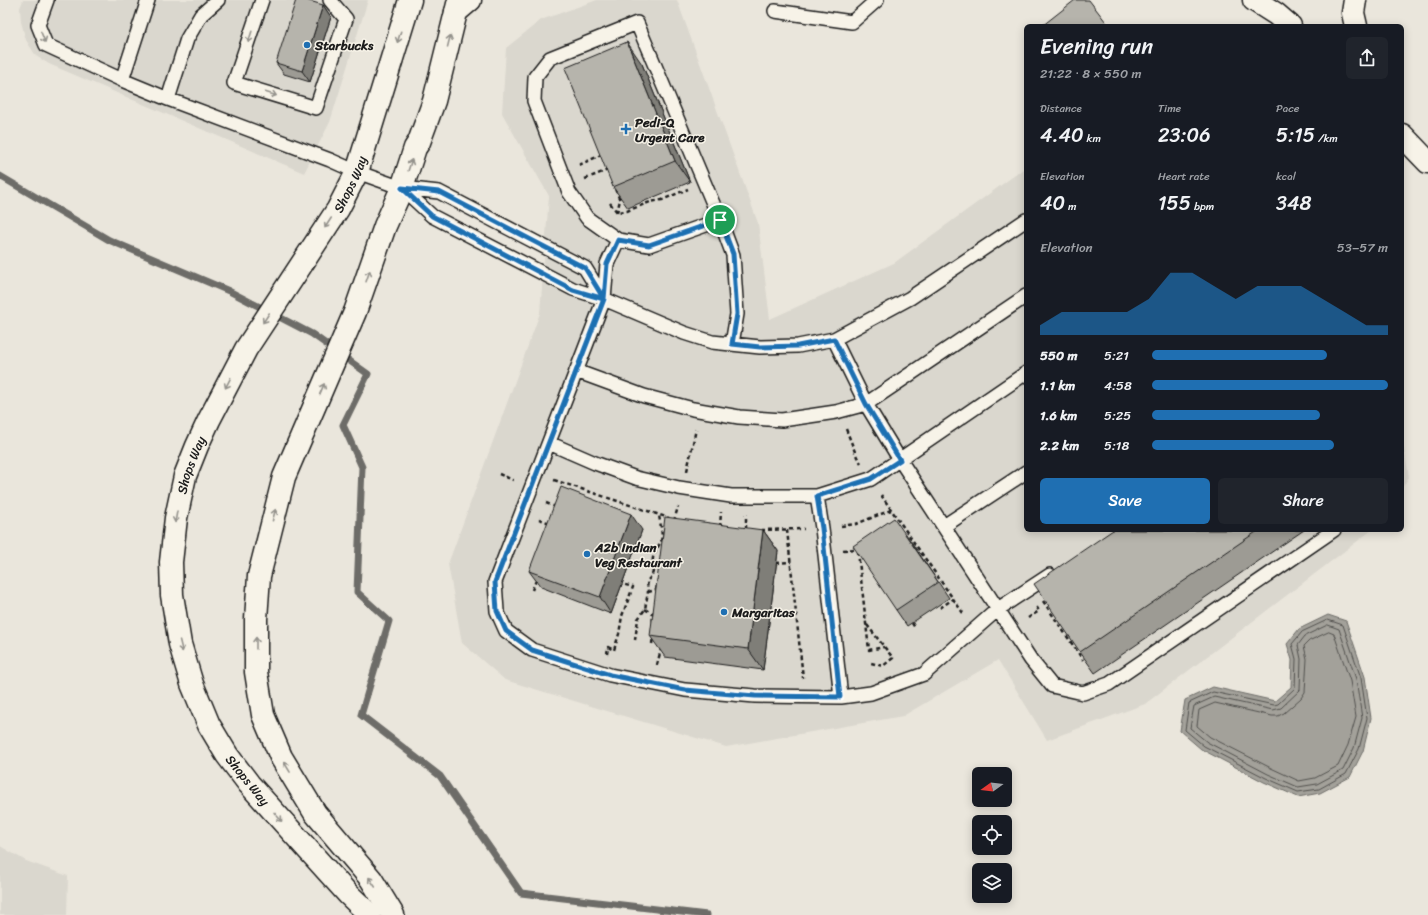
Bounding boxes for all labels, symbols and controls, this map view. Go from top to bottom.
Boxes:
text: Evening run [1040,27,1153,66]
one-way arrow [40,30,47,42]
one-way arrow [245,31,253,43]
one-way arrow [395,31,402,44]
place label: Starbucks [314,34,374,57]
one-way arrow [445,35,453,48]
button: share [1346,37,1388,79]
marker: Starbucks [302,40,312,50]
text: 21:22 · 8 × 550 m [1040,62,1142,85]
one-way arrow [265,91,278,98]
text: Distance [1040,99,1082,118]
text: Time [1158,99,1181,118]
text: Pace [1276,99,1299,118]
place label: Pedi-Q Urgent Care [635,111,705,149]
text: 4.40 [1040,118,1084,153]
text: 23:06 [1158,118,1211,153]
text: 5:15 [1276,118,1315,153]
marker: Pedi-Q Urgent Care [620,123,632,135]
text: km [1084,129,1101,148]
text: /km [1315,129,1338,148]
street label: Shops Way [327,153,373,217]
one-way arrow [407,158,414,171]
text: Elevation [1040,167,1085,186]
text: Heart rate [1158,167,1210,186]
text: kcal [1276,167,1296,186]
text: 40 [1040,186,1065,221]
text: 155 [1158,186,1191,221]
text: 348 [1276,186,1312,221]
text: m [1065,197,1076,216]
text: bpm [1191,197,1214,216]
pin [703,203,737,237]
icon: arrive [709,209,731,231]
one-way arrow [324,218,332,229]
text: Elevation [1040,236,1093,259]
text: 53–57 m [1337,236,1388,259]
one-way arrow [364,270,372,282]
one-way arrow [262,312,270,323]
text: 550 m [1040,344,1077,367]
text: 5:21 [1104,344,1129,367]
text: 1.1 km [1040,374,1075,397]
text: 4:58 [1104,374,1132,397]
one-way arrow [224,377,231,389]
one-way arrow [318,384,326,396]
text: 1.6 km [1040,404,1077,427]
text: 5:25 [1104,404,1131,427]
street label: Shops Way [170,432,212,496]
text: 2.2 km [1040,434,1079,457]
text: 5:18 [1104,434,1129,457]
button: Save [1040,478,1210,524]
button: Share [1218,478,1388,524]
one-way arrow [271,508,278,521]
one-way arrow [172,510,180,523]
place label: A2b Indian Veg Restaurant [594,536,682,574]
marker: A2b Indian Veg Restaurant [582,549,592,559]
place label: Margaritas [731,601,796,624]
marker: Margaritas [719,607,729,617]
one-way arrow [252,637,260,650]
one-way arrow [178,639,185,652]
street label: Shops Way [220,750,276,811]
one-way arrow [282,761,290,773]
north arrow [972,767,1012,807]
map controls [972,767,1012,903]
one-way arrow [273,812,282,822]
button: locate [972,815,1012,855]
button: layers [972,863,1012,903]
one-way arrow [368,877,376,888]

